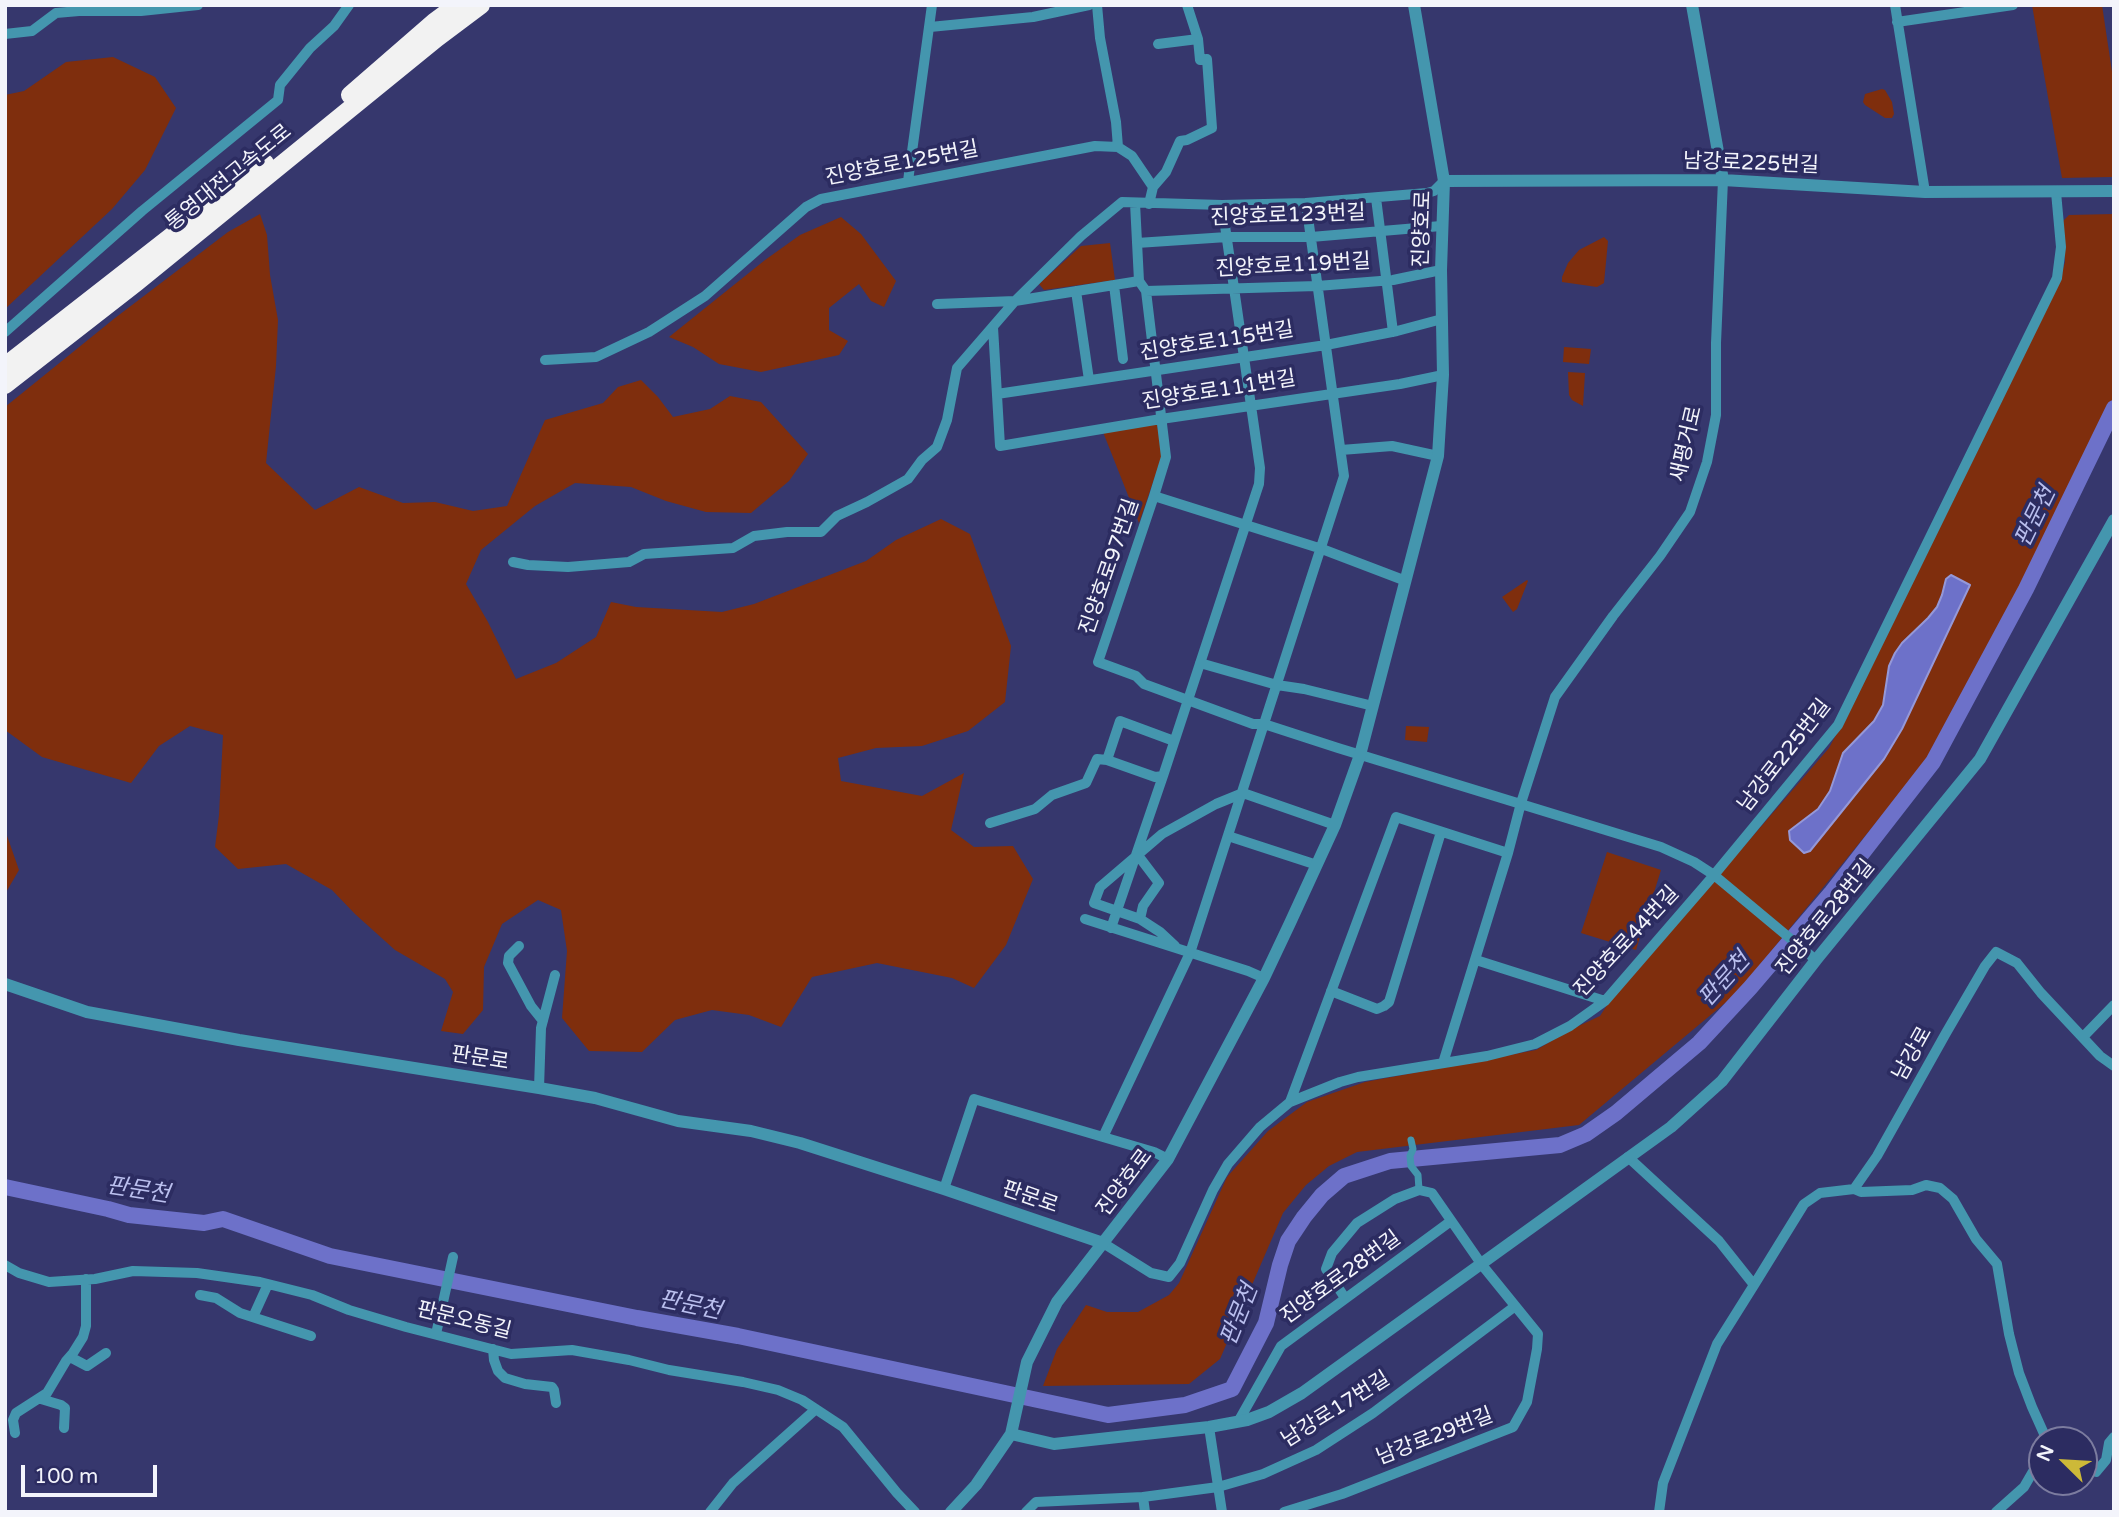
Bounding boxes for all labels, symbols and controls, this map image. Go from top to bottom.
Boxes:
street label: 통영대전고속도로 [161,120,297,236]
street label: 진양호로125번길 [823,137,981,191]
street label: 남강로225번길 [1683,149,1819,179]
street label: 진양호로 [1409,190,1437,268]
street label: 진양호로123번길 [1210,201,1366,231]
street label: 진양호로119번길 [1215,249,1371,283]
street label: 진양호로115번길 [1138,317,1296,367]
street label: 진양호로111번길 [1140,366,1298,416]
street label: 새평거로 [1666,404,1708,484]
water label: 판문천 [2010,482,2062,552]
street label: 진양호로97번길 [1075,496,1145,638]
street label: 남강로225번길 [1733,695,1837,817]
street label: 진양호로28번길 [1771,855,1881,981]
street label: 진양호로44번길 [1569,881,1685,1003]
water label: 판문천 [1694,947,1756,1013]
street label: 남강로 [1888,1023,1938,1085]
street label: 판문로 [449,1042,511,1076]
street label: 진양호로 [1092,1145,1158,1221]
water label: 판문천 [104,1172,172,1210]
street label: 판문로 [998,1177,1062,1219]
street label: 진양호로28번길 [1276,1226,1406,1330]
water label: 판문천 [1215,1280,1265,1350]
water label: 판문천 [656,1286,724,1326]
street label: 판문오동길 [414,1297,514,1345]
street label: 남강로17번길 [1277,1367,1395,1453]
street label: 남강로29번길 [1373,1403,1497,1471]
north arrow [2028,1426,2098,1496]
text: N [2032,1442,2059,1465]
scale bar [24,1450,161,1494]
text: 100 m [34,1464,98,1489]

